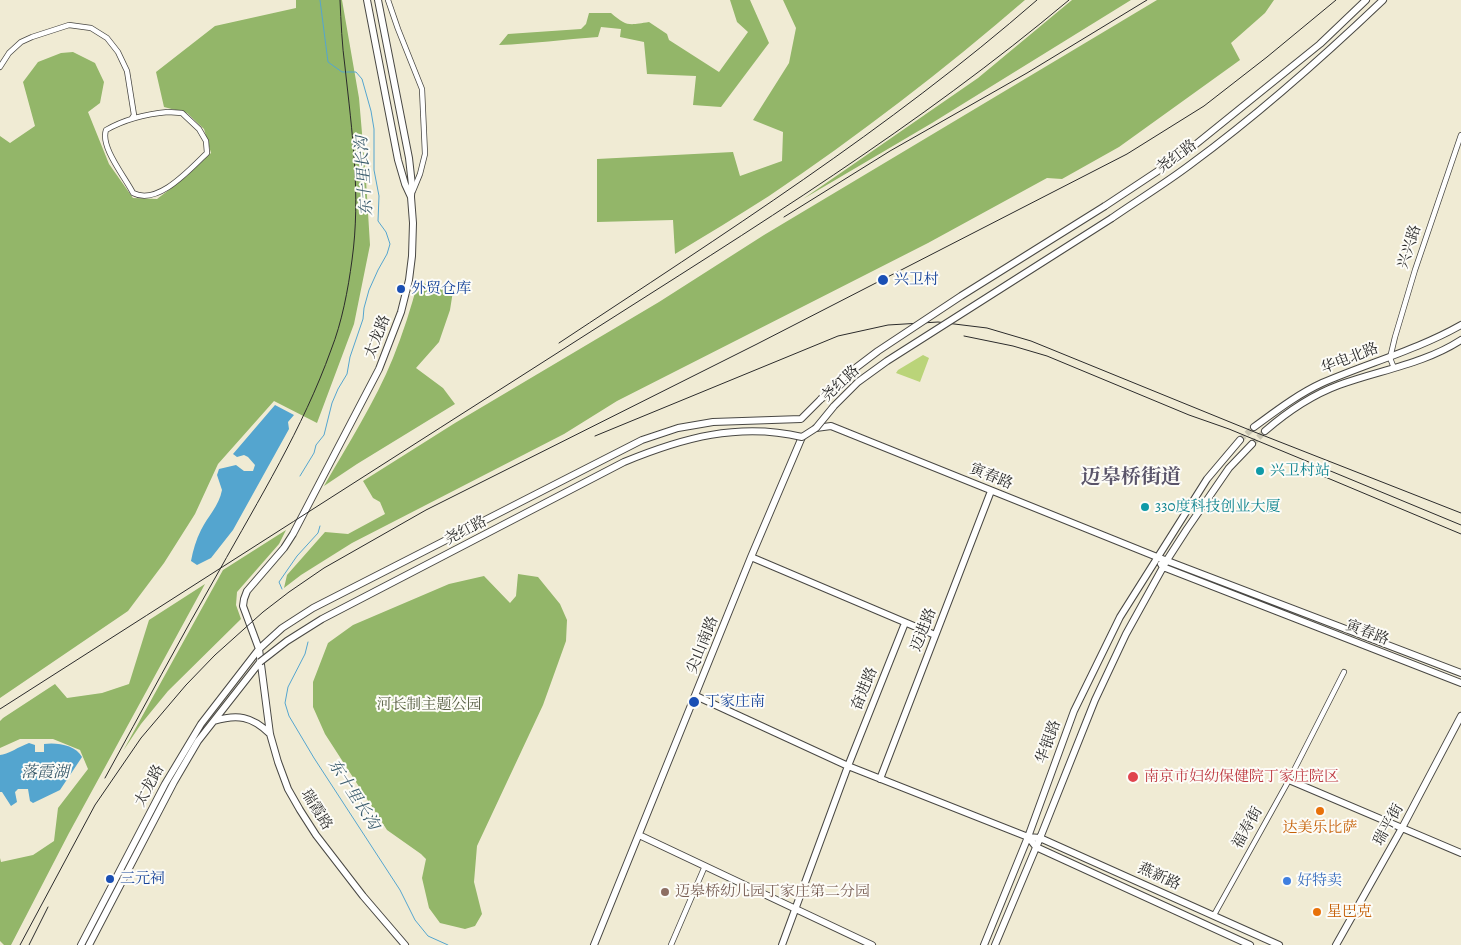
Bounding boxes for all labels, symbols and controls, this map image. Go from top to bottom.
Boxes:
water label: 东十里长沟 [353,135,377,217]
street label: 尧红路 [1154,136,1200,178]
street label: 兴兴路 [1394,223,1426,271]
place label: 兴卫村 [894,271,939,289]
marker: 兴卫村 [876,273,890,287]
place label: 外贸仓库 [411,280,471,298]
marker: 外贸仓库 [395,283,407,295]
street label: 太龙路 [362,313,394,361]
street label: 华电北路 [1319,340,1381,378]
street label: 尧红路 [818,362,864,406]
street label: 寅春路 [967,460,1015,494]
place label: 兴卫村站 [1270,462,1330,480]
marker: 兴卫村站 [1254,465,1266,477]
district label: 迈皋桥街道 [1081,466,1181,490]
place label: 330度科技创业大厦 [1155,498,1280,516]
marker: 330度科技创业大厦 [1139,501,1151,513]
street label: 尧红路 [442,513,490,549]
street label: 迈进路 [908,606,940,654]
street label: 尖山南路 [683,614,723,676]
street label: 寅春路 [1343,617,1391,649]
street label: 奋进路 [848,665,882,713]
place label: 丁家庄南 [705,693,765,711]
marker: 丁家庄南 [687,695,701,709]
park label: 河长制主题公园 [377,696,481,714]
street label: 华银路 [1033,718,1065,766]
water label: 东十里长沟 [323,756,383,834]
street label: 太龙路 [131,762,169,810]
water label: 落霞湖 [21,763,69,783]
place label: 南京市妇幼保健院丁家庄院区 [1144,768,1339,786]
marker: 南京市妇幼保健院丁家庄院区 [1126,770,1140,784]
street label: 瑞霞路 [296,786,336,834]
street label: 瑞平街 [1370,801,1408,849]
street label: 福寿街 [1229,804,1267,852]
marker: 达美乐比萨 [1314,805,1326,817]
place label: 达美乐比萨 [1283,819,1357,837]
street label: 燕新路 [1135,860,1183,894]
place label: 三元祠 [120,870,165,888]
place label: 好特卖 [1297,872,1342,890]
marker: 三元祠 [104,873,116,885]
marker: 好特卖 [1281,875,1293,887]
place label: 迈皋桥幼儿园丁家庄第二分园 [675,883,870,901]
marker: 迈皋桥幼儿园丁家庄第二分园 [659,886,671,898]
place label: 星巴克 [1327,903,1372,921]
marker: 星巴克 [1311,906,1323,918]

